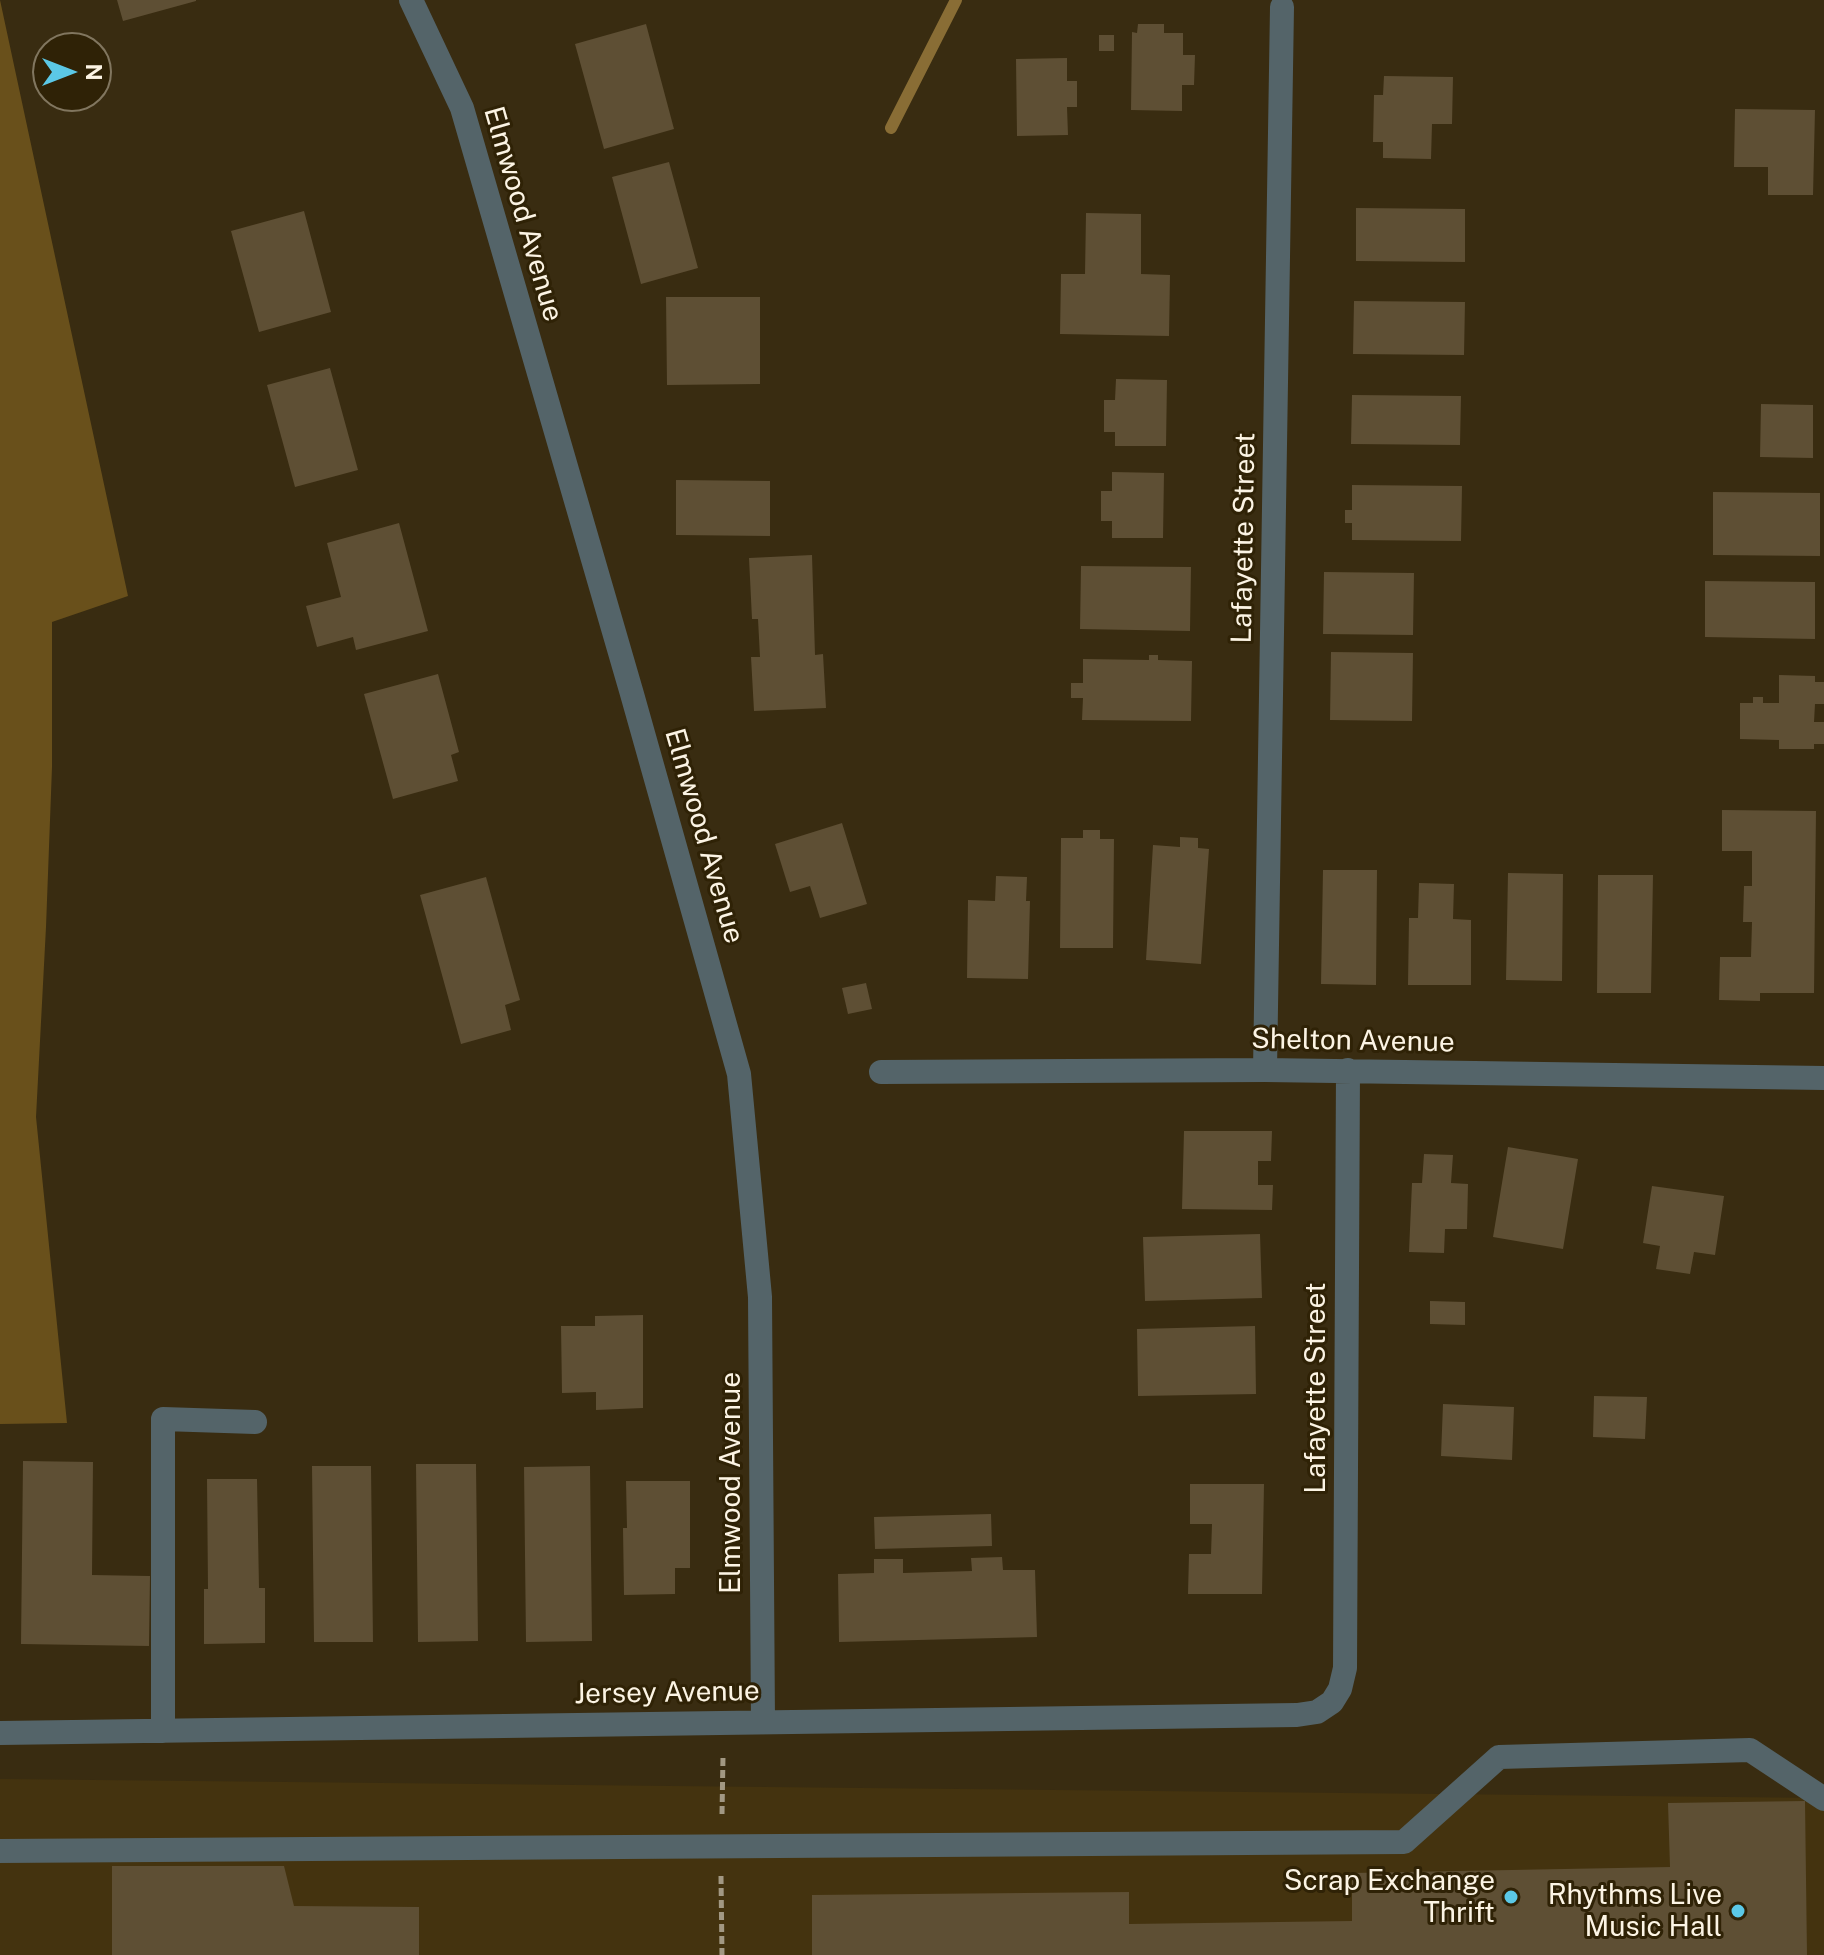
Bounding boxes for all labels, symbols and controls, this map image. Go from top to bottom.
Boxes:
north arrow [32,32,112,112]
text: N [81,63,107,81]
street label: Elmwood Avenue [476,103,570,325]
street label: Lafayette Street [1225,432,1263,644]
street label: Elmwood Avenue [657,725,751,947]
street label: Shelton Avenue [1251,1022,1455,1060]
street label: Lafayette Street [1299,1282,1333,1494]
street label: Elmwood Avenue [714,1372,748,1594]
street label: Jersey Avenue [574,1675,760,1711]
place label: Scrap Exchange Thrift [1284,1864,1495,1930]
place label: Rhythms Live Music Hall [1548,1878,1722,1944]
marker: Scrap Exchange Thrift [1502,1888,1520,1906]
marker: Rhythms Live Music Hall [1729,1902,1747,1920]

